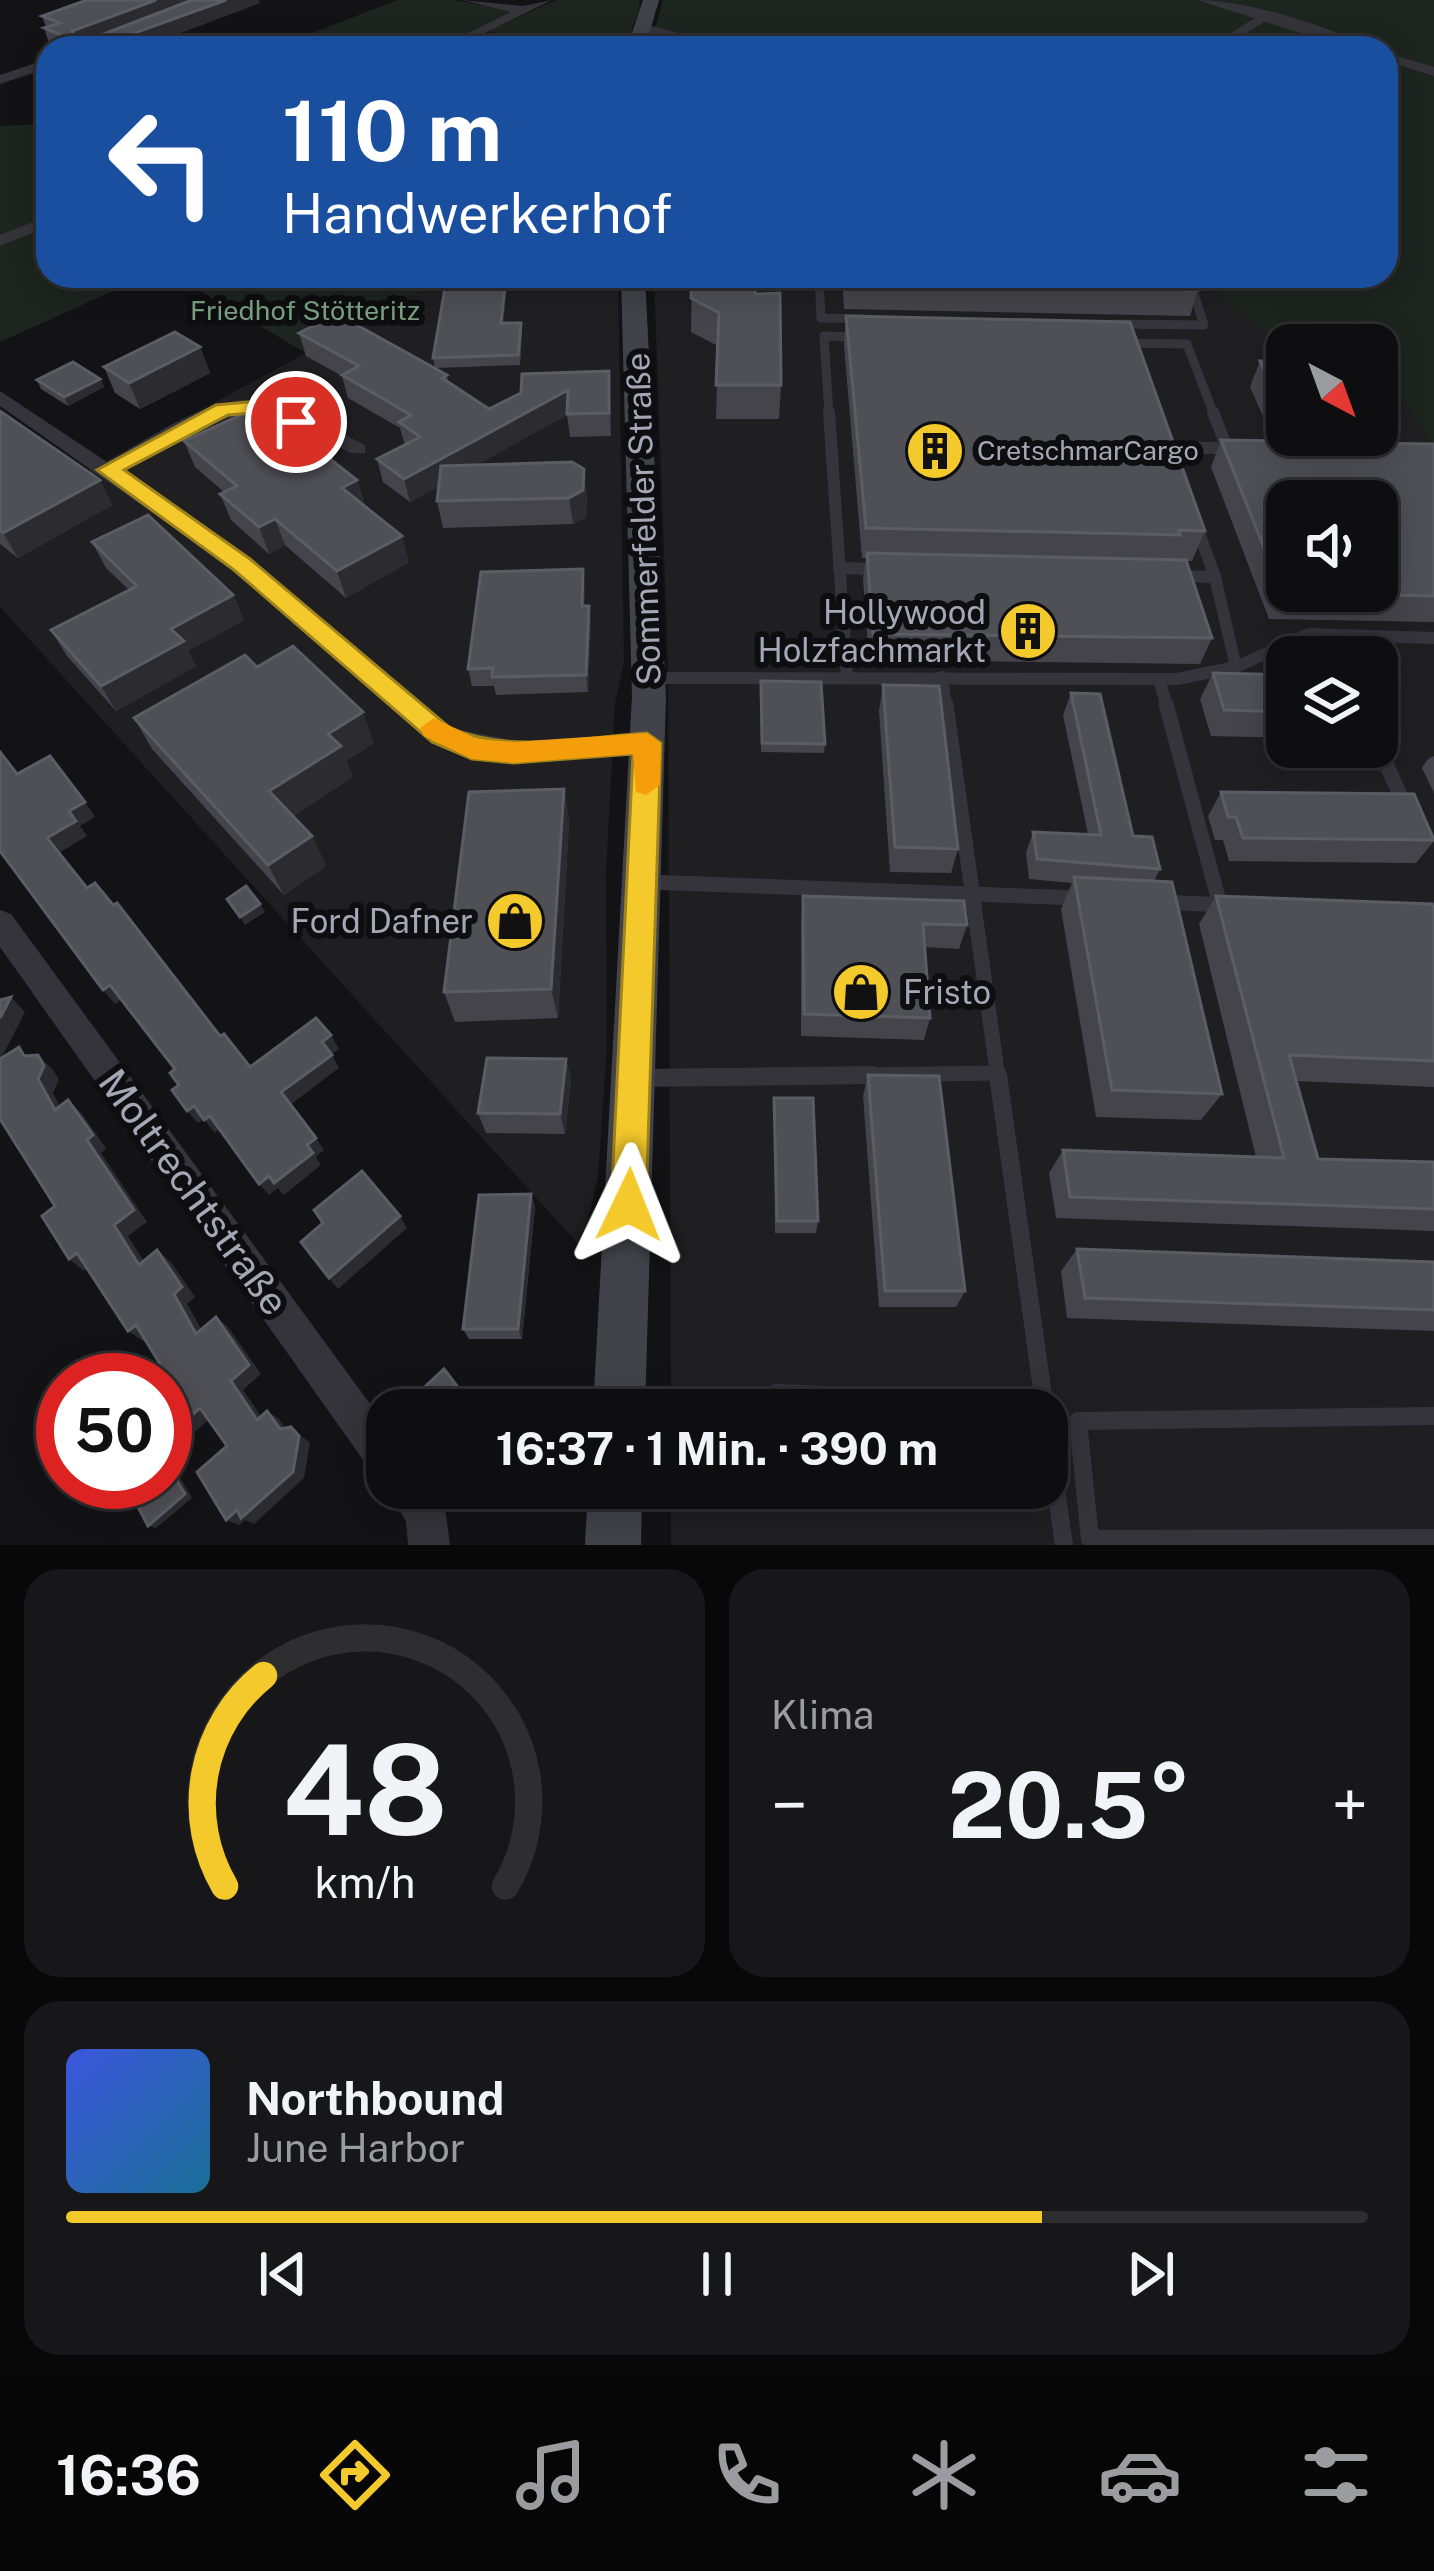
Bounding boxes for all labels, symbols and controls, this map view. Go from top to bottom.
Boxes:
text: 110 m [282,81,502,180]
icon: left [84,84,240,240]
text: Handwerkerhof [282,182,672,245]
park label: Friedhof Stötteritz [190,294,420,326]
north arrow [1266,324,1398,456]
map controls [1266,324,1398,768]
street label: Sommerfelder Straße [618,352,668,686]
pin [245,371,347,473]
icon: arrive [263,389,329,455]
building icon: CretschmarCargo [904,420,966,482]
place label: CretschmarCargo [977,434,1199,466]
button: sound [1266,480,1398,612]
place label: Hollywood Holzfachmarkt [758,593,986,669]
building icon: Hollywood Holzfachmarkt [997,600,1059,662]
button: layers [1266,636,1398,768]
shop icon: Ford Dafner [484,890,546,952]
place label: Ford Dafner [291,902,473,940]
shop icon: Fristo [830,961,892,1023]
place label: Fristo [903,973,991,1011]
street label: Moltrechtstraße [90,1060,298,1324]
position arrow [566,1142,692,1268]
speed limit sign: 50 [36,1353,192,1509]
text: 16:37 · 1 Min. · 390 m [496,1422,938,1475]
text: Klima [771,1692,874,1738]
text: 48 [282,1716,447,1863]
text: 20.5° [948,1752,1191,1858]
text: − [771,1766,808,1844]
text: + [1331,1766,1368,1844]
text: km/h [314,1857,415,1908]
text: Northbound [246,2072,504,2125]
text: June Harbor [246,2125,465,2171]
icon: previous [250,2241,316,2307]
icon: pause [684,2241,750,2307]
icon: next [1118,2241,1184,2307]
icon: directions [313,2433,397,2517]
icon: music [509,2433,593,2517]
icon: phone [705,2433,789,2517]
icon: climate [902,2433,986,2517]
icon: car [1098,2433,1182,2517]
icon: filters [1294,2433,1378,2517]
text: 16:36 [56,2444,201,2507]

